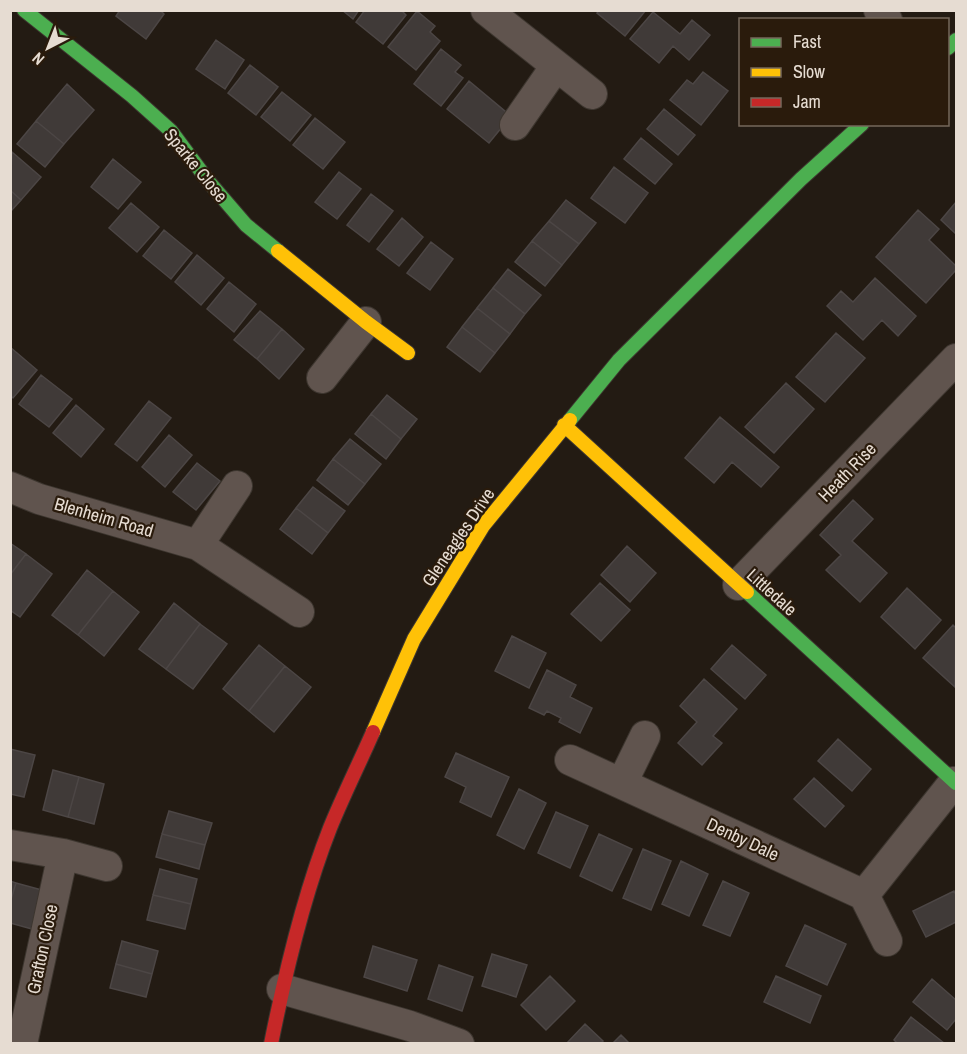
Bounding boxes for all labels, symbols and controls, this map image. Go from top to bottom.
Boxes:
north arrow [18,18,78,78]
legend [739,18,949,126]
text: Fast [793,29,821,54]
text: N [27,48,49,70]
text: Slow [793,59,825,84]
text: Jam [793,89,821,114]
street label: Sparke Close [158,123,234,207]
street label: Heath Rise [812,437,882,507]
street label: Gleneagles Drive [416,483,500,591]
street label: Blenheim Road [52,491,156,543]
street label: Littledale [741,563,803,621]
street label: Denby Dale [703,811,783,867]
street label: Grafton Close [20,902,64,996]

